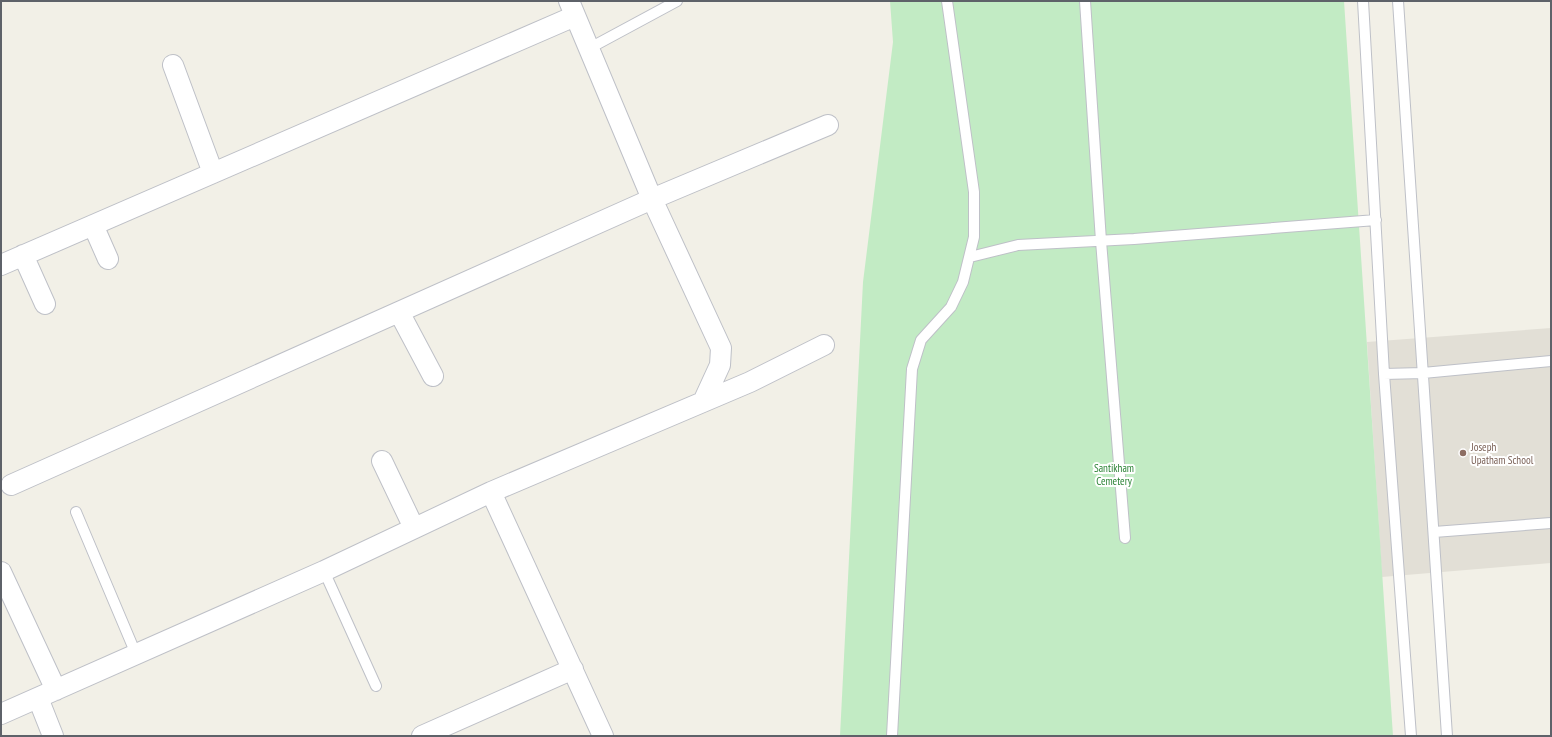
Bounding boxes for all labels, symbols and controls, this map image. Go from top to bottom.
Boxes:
place label: Joseph Upatham School [1470,440,1534,467]
marker: Joseph Upatham School [1458,448,1468,458]
park label: Santikham Cemetery [1094,461,1134,488]

